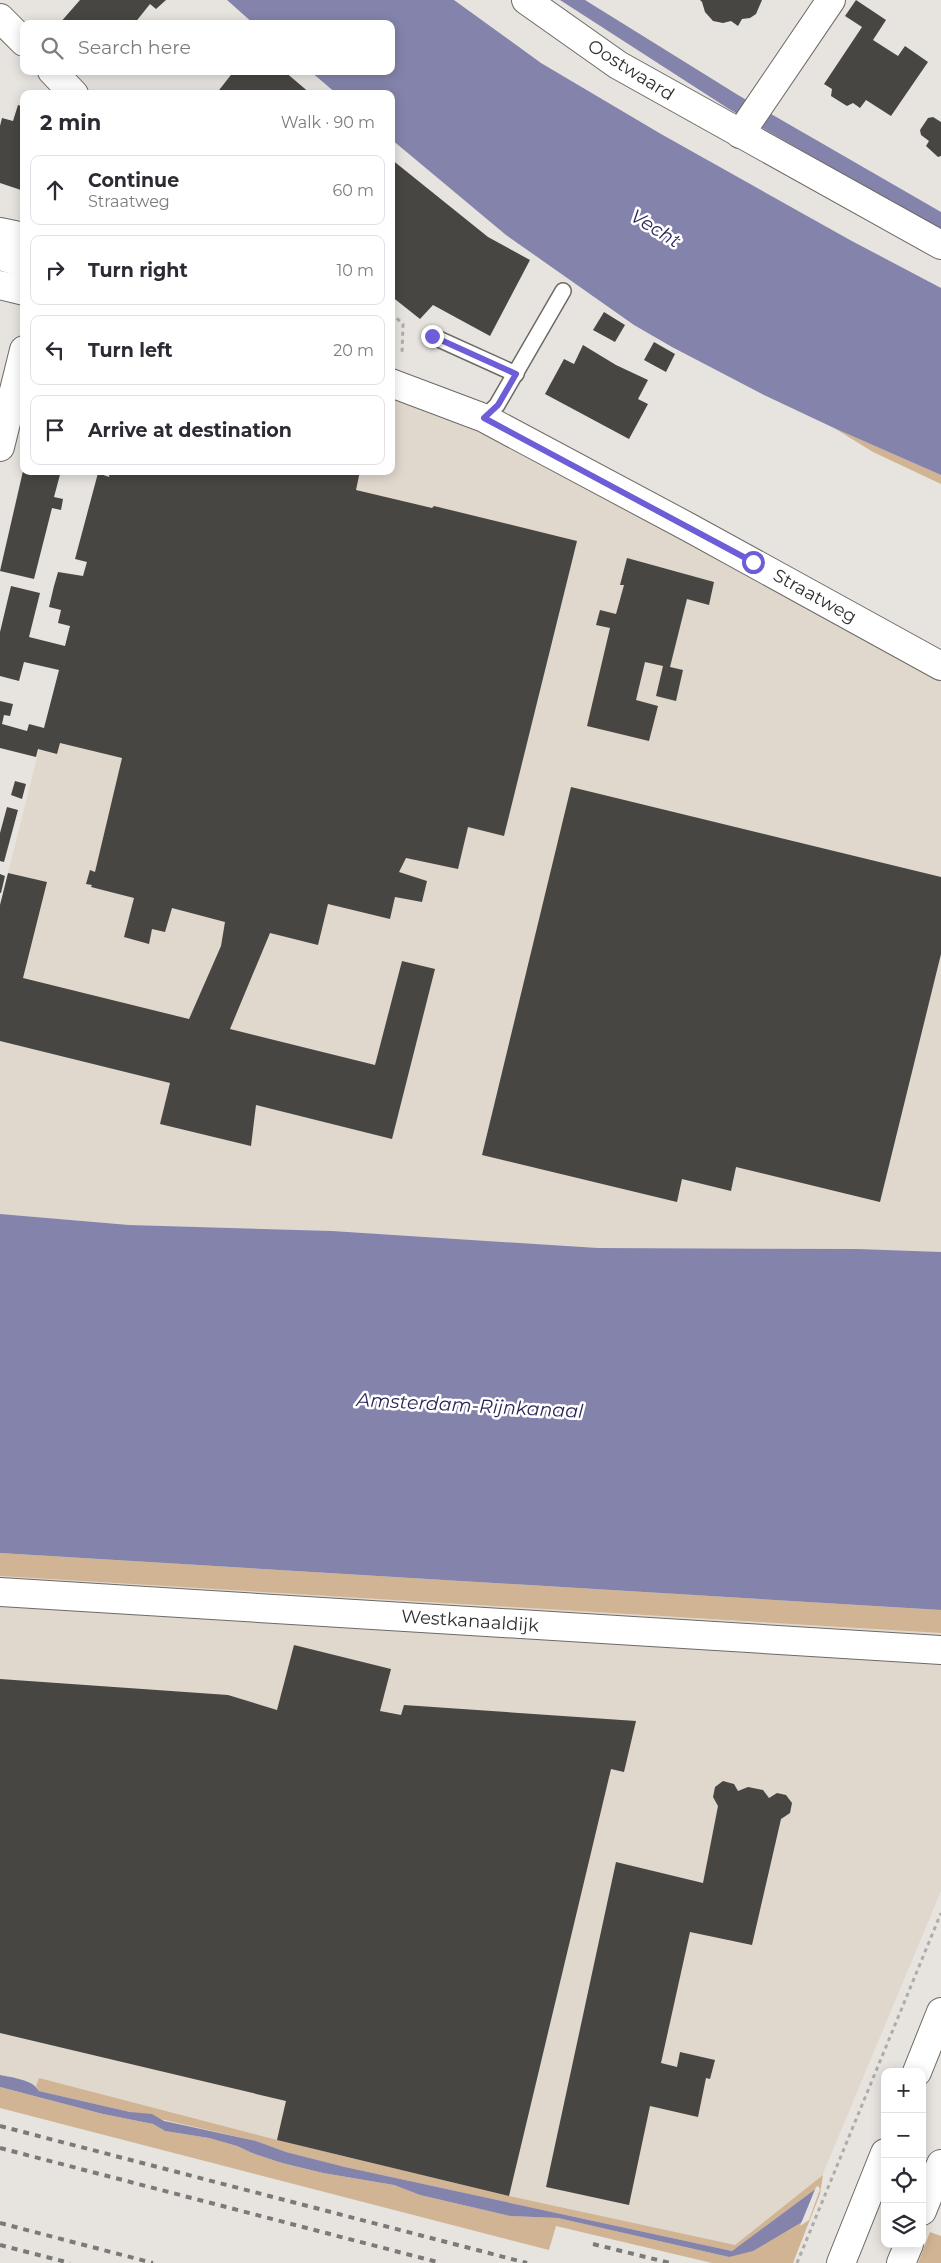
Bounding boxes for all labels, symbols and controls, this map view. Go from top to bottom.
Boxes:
search box [20,20,395,75]
icon: search [38,34,66,62]
street label: Oostwaard [584,35,678,105]
text: Search here [78,36,191,59]
text: 2 min [40,110,101,135]
text: Walk · 90 m [281,113,375,132]
text: Continue [88,169,179,192]
icon: ahead [41,176,69,204]
text: 60 m [332,181,374,200]
text: Straatweg [88,192,170,211]
water label: Vecht [626,204,685,253]
icon: right [41,256,69,284]
text: Turn right [88,259,188,282]
text: 10 m [336,261,374,280]
route end [421,325,444,348]
icon: left [41,336,69,364]
text: Turn left [88,339,173,362]
text: 20 m [333,341,374,360]
icon: arrive [41,416,69,444]
text: Arrive at destination [88,419,292,442]
route start [742,551,765,574]
street label: Straatweg [769,564,861,628]
water label: Amsterdam-Rijnkanaal [355,1388,585,1423]
street label: Westkanaaldijk [400,1605,540,1637]
map controls [881,2068,926,2248]
button: + [881,2068,926,2113]
button: − [881,2113,926,2158]
button: locate [881,2158,926,2203]
button: layers [881,2203,926,2248]

